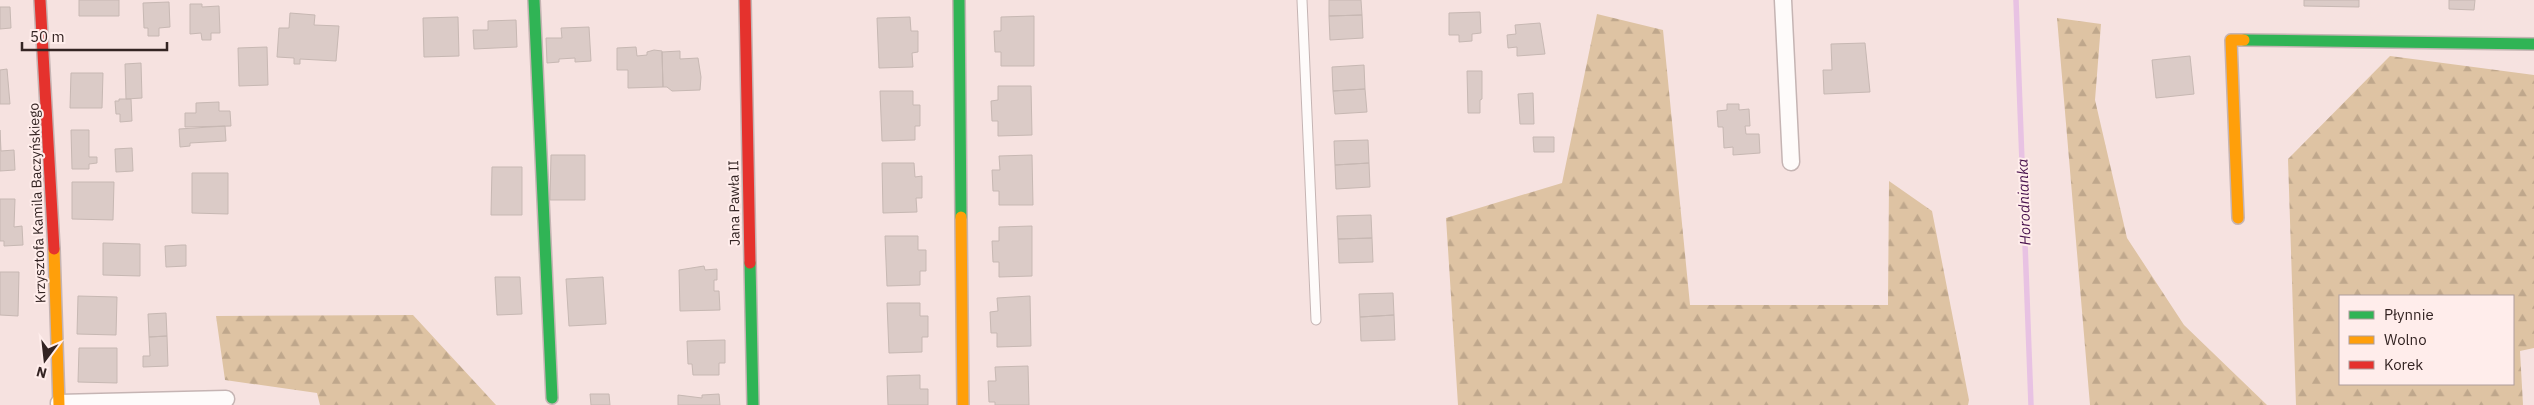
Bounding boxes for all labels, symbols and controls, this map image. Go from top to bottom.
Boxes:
scale bar [22,20,168,52]
text: 50 m [30,27,65,46]
street label: Krzysztofa Kamila Baczyńskiego [25,102,49,303]
water label: Horodnianka [2012,158,2035,246]
street label: Jana Pawła II [724,160,744,246]
legend [2339,295,2514,385]
text: Płynnie [2384,305,2434,324]
text: Wolno [2384,330,2427,349]
north arrow [20,335,70,385]
text: Korek [2384,355,2423,374]
text: N [34,363,49,383]

